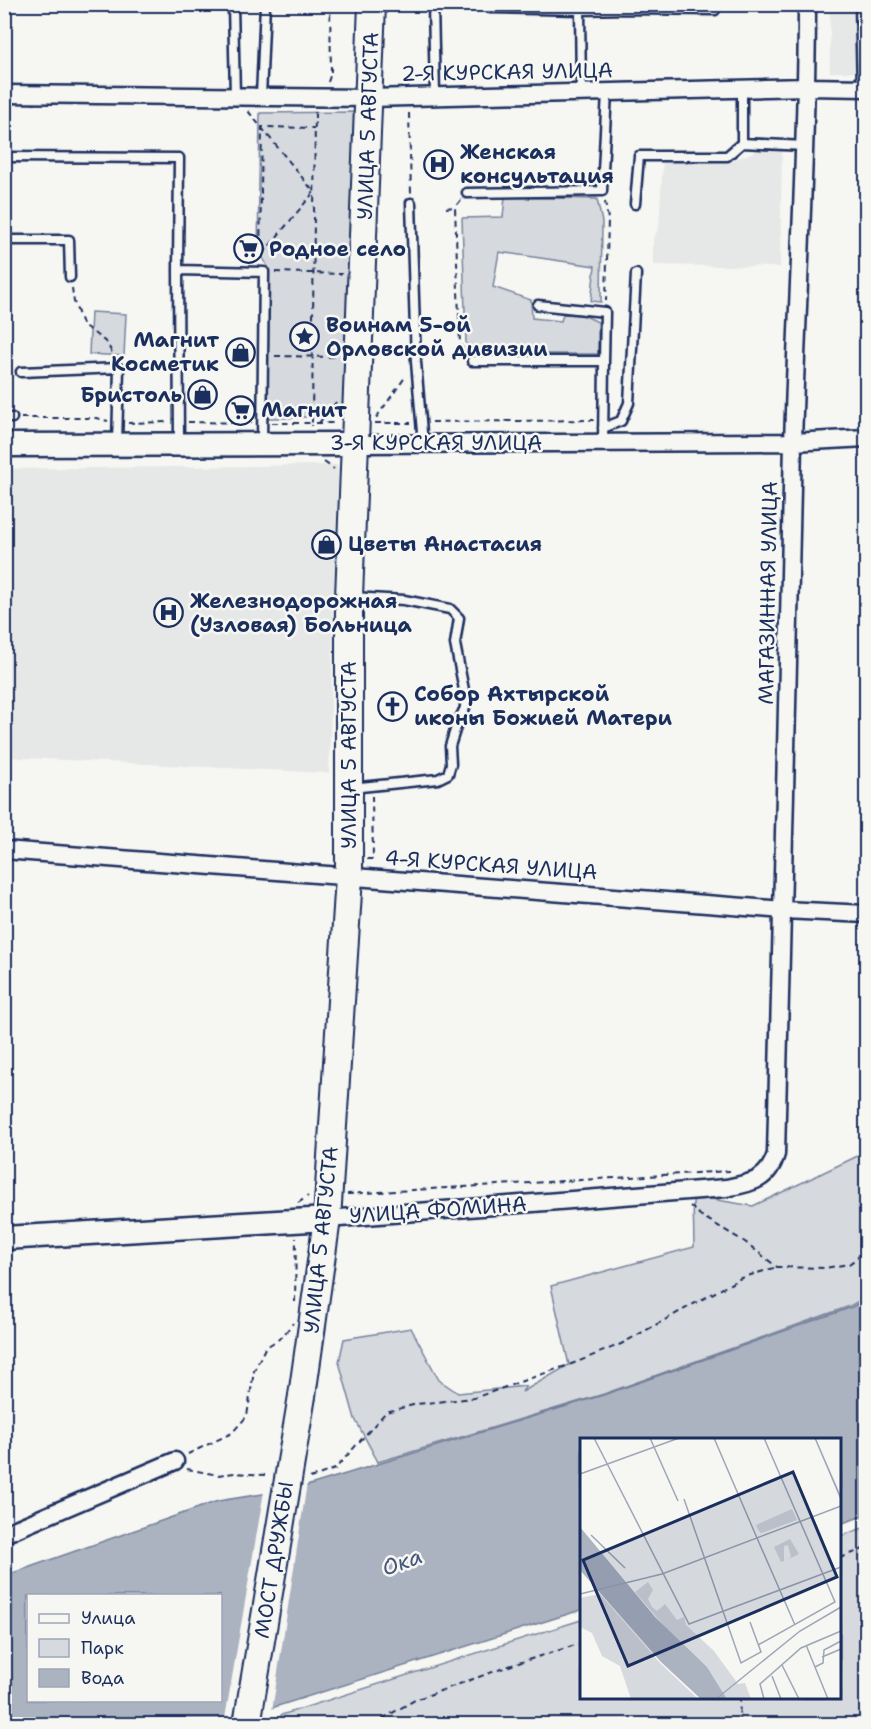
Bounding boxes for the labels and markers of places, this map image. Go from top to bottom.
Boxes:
place label: Женская консультация [460,138,614,190]
hospital icon: Женская консультация [423,148,455,180]
supermarket icon: Родное село [232,233,264,265]
place label: Родное село [269,235,406,263]
place label: Воинам 5-ой Орловской дивизии [326,311,548,363]
place icon: Воинам 5-ой Орловской дивизии [289,321,321,353]
place label: Магнит Косметик [111,326,219,378]
shop icon: Магнит Косметик [224,336,256,368]
shop icon: Бристоль [187,379,219,411]
place label: Бристоль [80,381,182,409]
supermarket icon: Магнит [224,394,256,426]
place label: Магнит [261,396,347,424]
shop icon: Цветы Анастасия [311,528,343,560]
place label: Цветы Анастасия [348,530,542,558]
place label: Железнодорожная (Узловая) Больница [190,587,413,639]
hospital icon: Железнодорожная (Узловая) Больница [153,597,185,629]
place label: Собор Ахтырской иконы Божией Матери [414,680,673,732]
church icon: Собор Ахтырской иконы Божией Матери [377,690,409,722]

